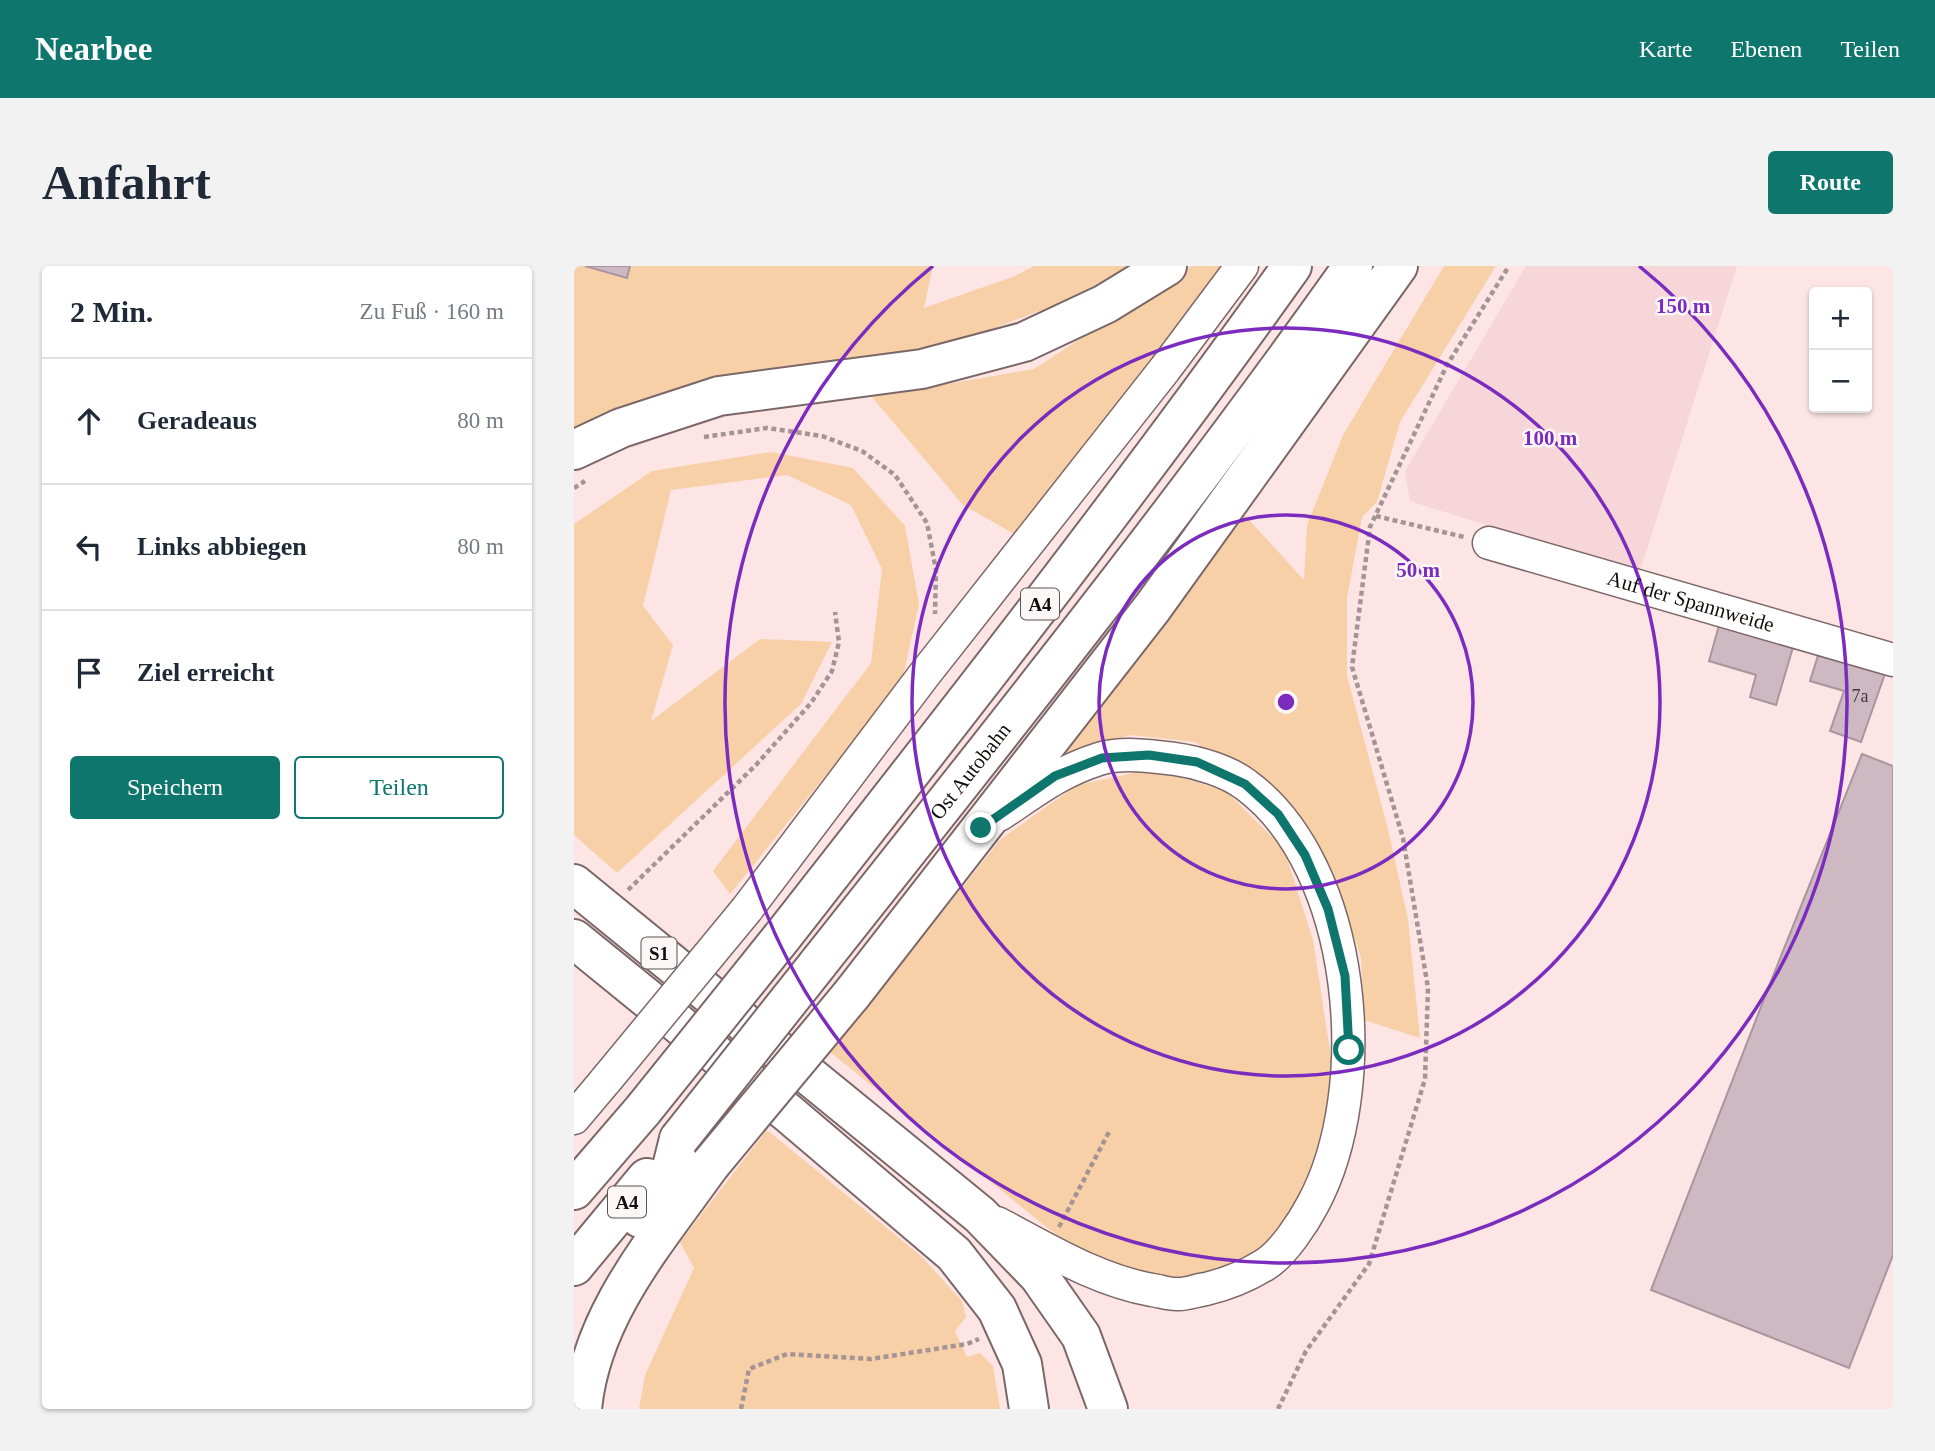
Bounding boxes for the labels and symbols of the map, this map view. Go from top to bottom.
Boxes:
text: 150 m [1656,294,1711,318]
text: 100 m [1523,426,1578,450]
text: 50 m [1396,558,1440,582]
street label: Auf der Spannweide [1604,566,1777,637]
road number: A4 [1021,588,1059,620]
house number: 7a [1852,686,1869,706]
centre of rings [1274,690,1298,714]
street label: Ost Autobahn [925,718,1016,824]
route end [965,812,996,843]
road number: S1 [642,938,676,968]
route start [1333,1034,1364,1065]
road number: A4 [608,1186,646,1218]

